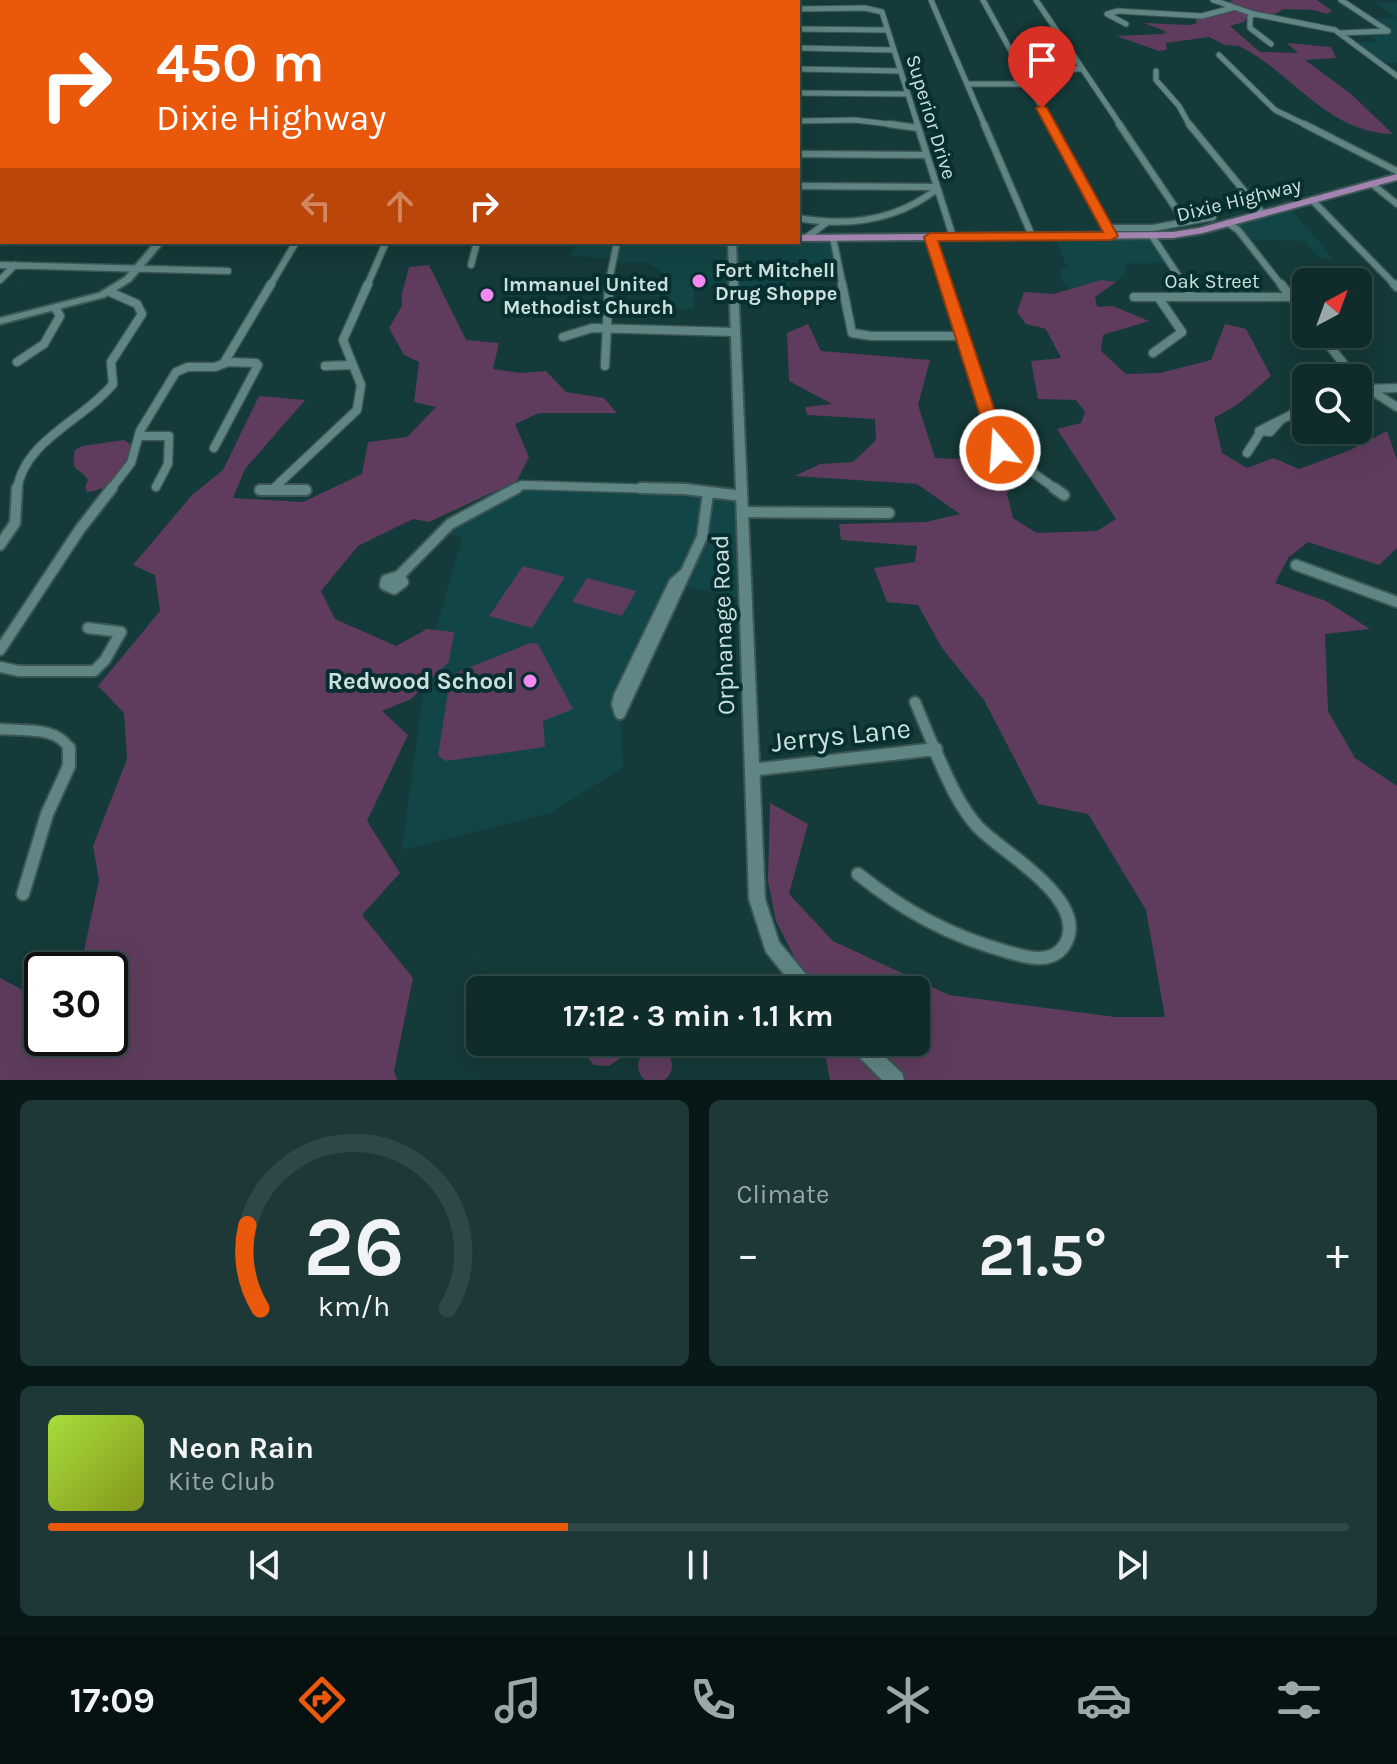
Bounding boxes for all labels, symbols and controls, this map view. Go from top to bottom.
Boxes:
pin [1008,26,1076,108]
text: 450 m [156,30,325,95]
icon: right [24,32,128,136]
icon: arrive [1020,38,1064,82]
street label: Superior Drive [901,52,961,182]
text: Dixie Highway [156,97,386,139]
street label: Dixie Highway [1174,173,1304,227]
icon: left [294,184,338,228]
icon: ahead [378,184,422,228]
icon: right [462,184,506,228]
place label: Fort Mitchell Drug Shoppe [715,259,837,305]
north arrow [1292,268,1372,348]
map controls [1292,268,1372,444]
street label: Oak Street [1165,270,1260,293]
marker: Fort Mitchell Drug Shoppe [690,272,708,290]
place label: Immanuel United Methodist Church [503,273,674,319]
marker: Immanuel United Methodist Church [478,286,496,304]
button: search [1292,364,1372,444]
position arrow [958,408,1042,492]
street label: Orphanage Road [706,534,740,716]
place label: Redwood School [327,667,514,695]
marker: Redwood School [521,672,539,690]
street label: Jerrys Lane [770,711,912,759]
speed limit sign: 30 [24,952,128,1056]
text: 17:12 · 3 min · 1.1 km [563,998,833,1034]
text: Climate [737,1179,829,1210]
text: 26 [304,1199,405,1296]
text: 21.5° [978,1220,1107,1290]
text: − [737,1229,760,1280]
text: + [1326,1229,1349,1280]
text: km/h [318,1290,390,1323]
text: Neon Rain [168,1430,314,1466]
text: Kite Club [168,1466,275,1497]
icon: previous [243,1543,287,1587]
icon: pause [676,1543,720,1587]
icon: next [1110,1543,1154,1587]
icon: directions [294,1672,350,1728]
icon: music [490,1672,546,1728]
icon: phone [685,1672,741,1728]
icon: climate [880,1672,936,1728]
icon: car [1076,1672,1132,1728]
icon: filters [1271,1672,1327,1728]
text: 17:09 [70,1679,155,1721]

